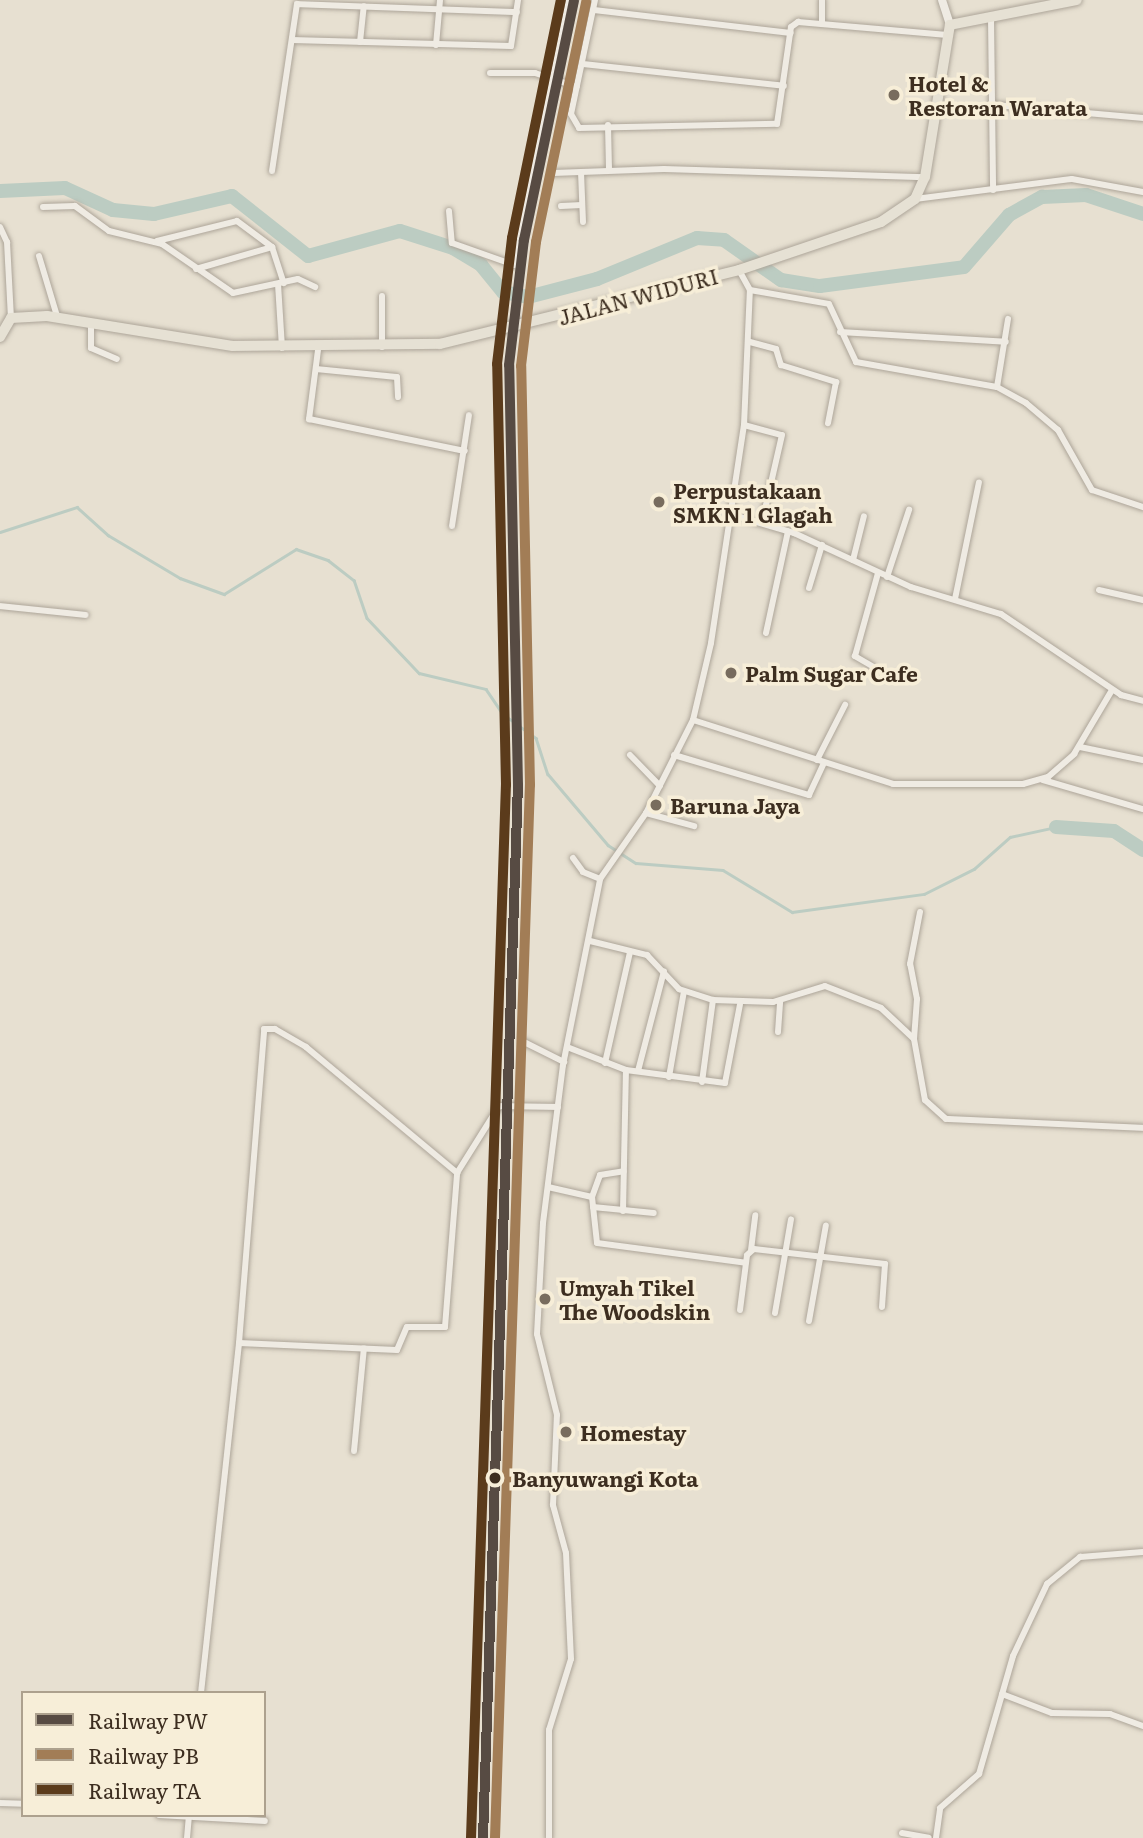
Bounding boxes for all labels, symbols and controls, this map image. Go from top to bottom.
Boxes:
place label: Hotel & Restoran Warata [908,70,1087,120]
marker: Hotel & Restoran Warata [886,87,902,103]
street label: JALAN WIDURI [555,263,721,329]
place label: Perpustakaan SMKN 1 Glagah [673,477,833,527]
marker: Perpustakaan SMKN 1 Glagah [651,494,667,510]
place label: Palm Sugar Cafe [745,660,918,686]
marker: Palm Sugar Cafe [723,665,739,681]
place label: Baruna Jaya [670,792,800,818]
marker: Baruna Jaya [648,797,664,813]
place label: Umyah Tikel The Woodskin [559,1274,710,1324]
marker: Umyah Tikel The Woodskin [537,1291,553,1307]
place label: Homestay [580,1419,686,1445]
marker: Homestay [558,1424,574,1440]
place label: Banyuwangi Kota [512,1465,698,1491]
marker: Banyuwangi Kota [484,1467,506,1489]
legend [21,1691,266,1817]
text: Railway PW [88,1704,208,1735]
text: Railway PB [88,1739,199,1770]
text: Railway TA [88,1774,201,1805]

